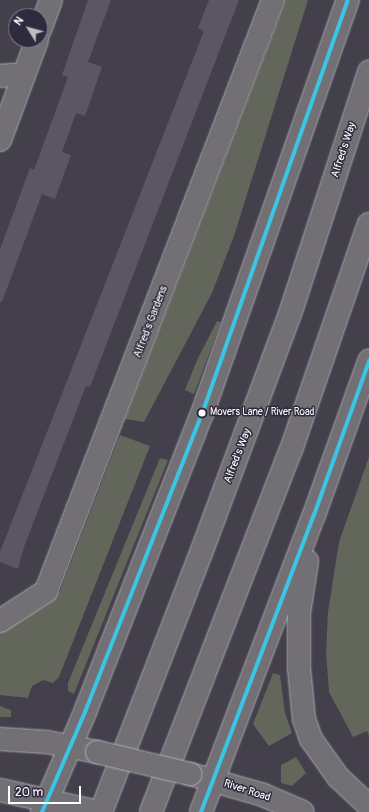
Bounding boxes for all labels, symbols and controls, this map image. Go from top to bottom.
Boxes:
north arrow [8,8,48,48]
text: N [11,14,26,28]
street label: Alfred's Way [329,121,359,179]
street label: Alfred's Gardens [131,284,171,360]
place label: Movers Lane / River Road [210,407,314,419]
marker: Movers Lane / River Road [197,408,207,418]
street label: Alfred's Way [222,427,254,485]
street label: River Road [222,777,272,805]
scale bar [10,778,83,804]
text: 20 m [15,785,43,800]

